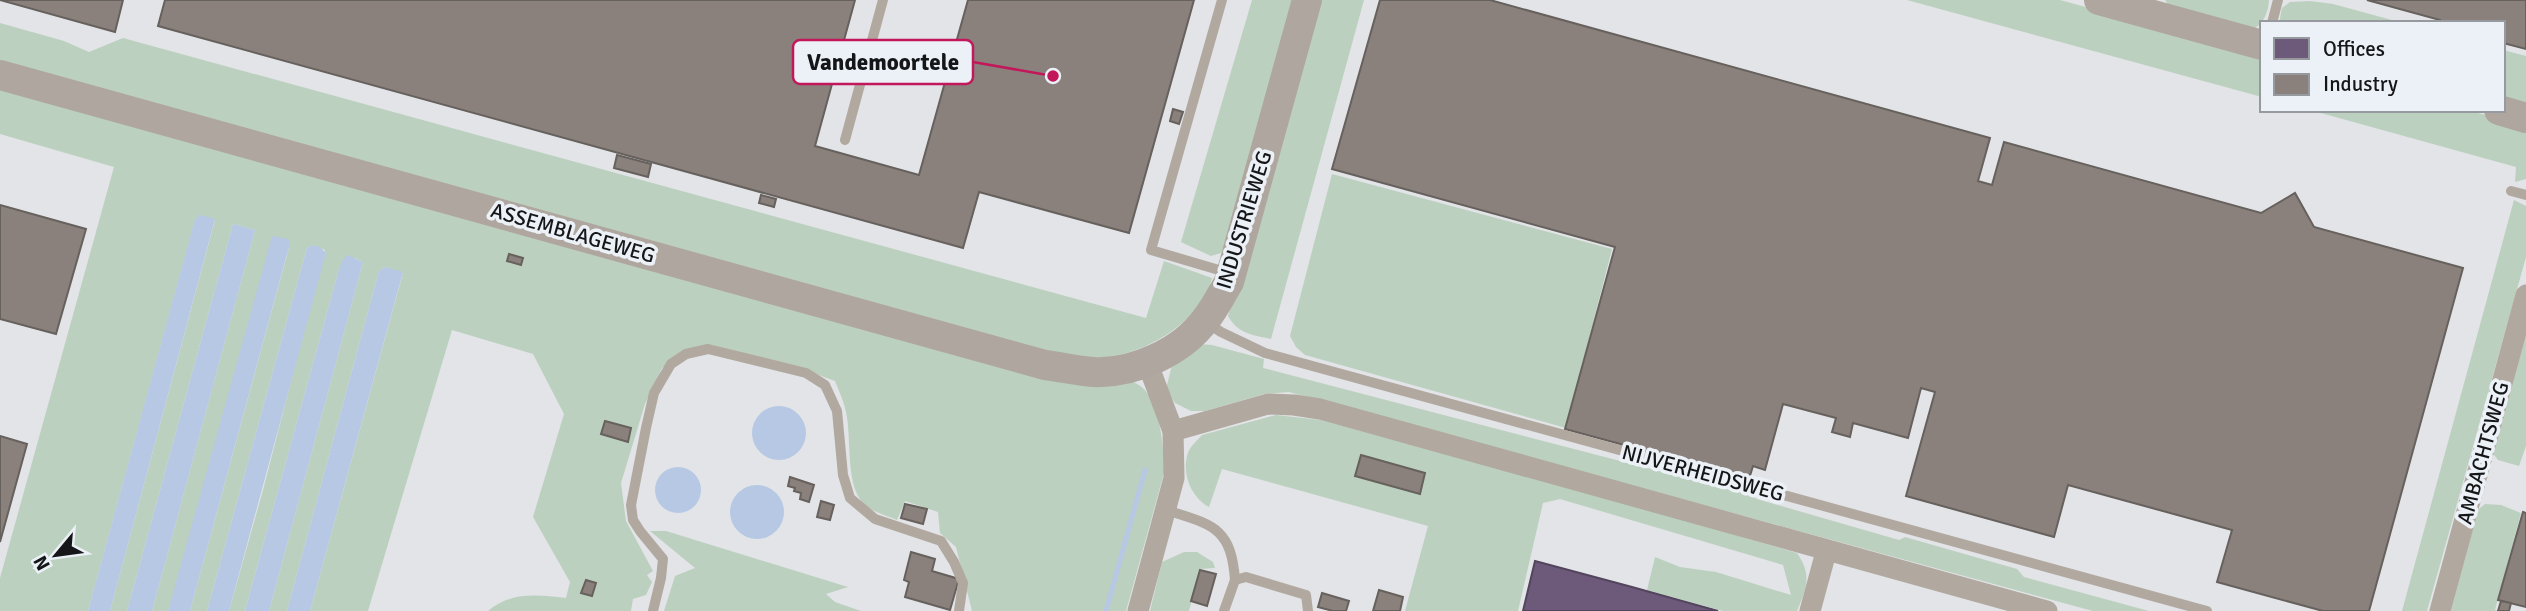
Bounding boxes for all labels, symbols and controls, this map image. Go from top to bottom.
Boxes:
legend [2260,21,2505,112]
text: Offices [2323,36,2385,62]
callout: Vandemoortele [793,40,973,84]
text: Vandemoortele [807,48,959,77]
text: Industry [2323,71,2398,97]
street label: INDUSTRIEWEG [1211,148,1277,292]
street label: ASSEMBLAGEWEG [488,197,658,269]
street label: AMBACHTSWEG [2451,379,2515,527]
street label: NIJVERHEIDSWEG [1619,439,1787,507]
north arrow [21,520,91,590]
text: N [28,551,56,574]

